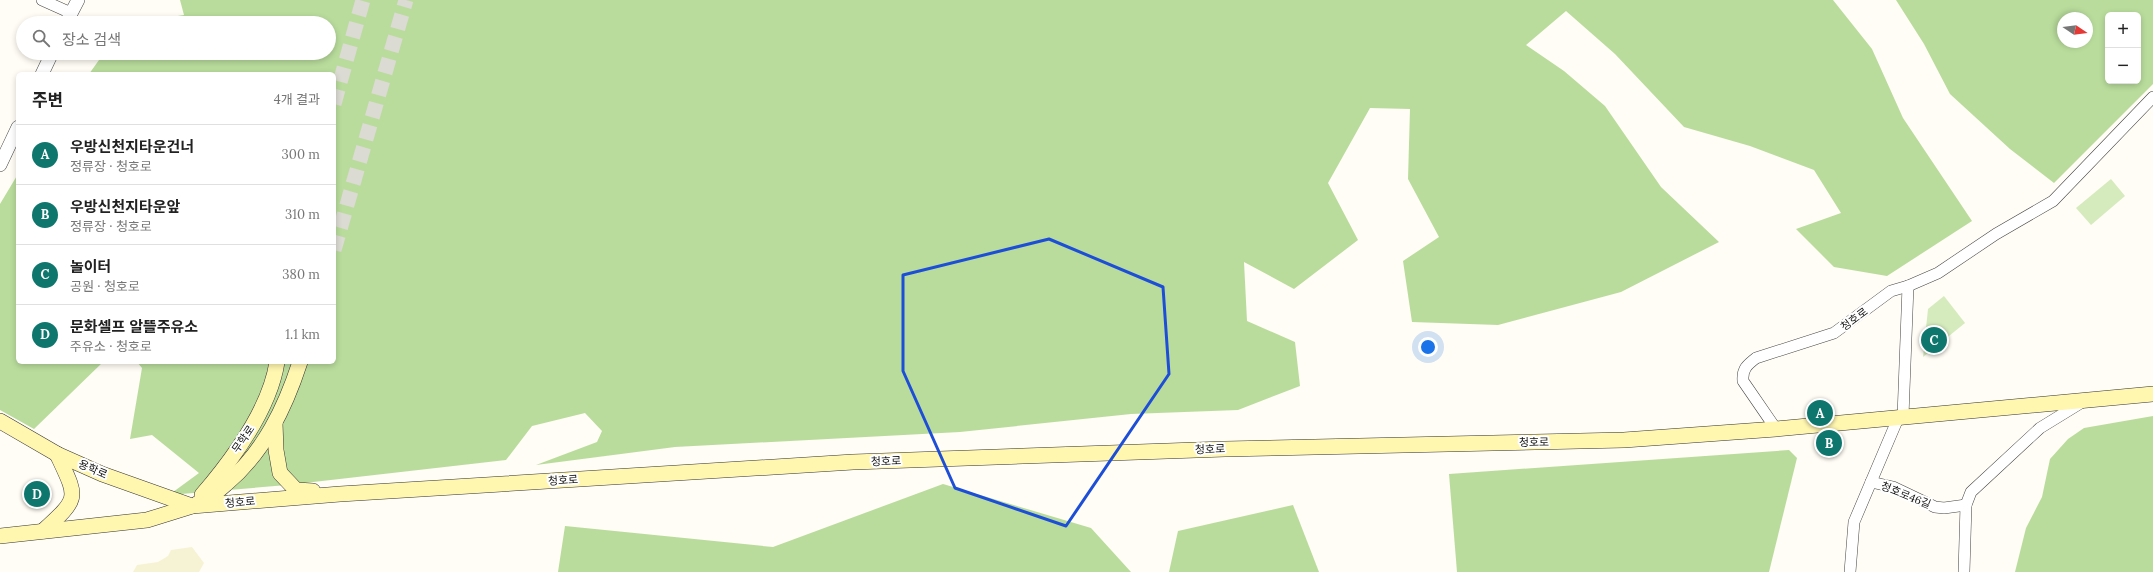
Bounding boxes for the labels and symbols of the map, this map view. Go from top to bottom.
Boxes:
north arrow [2057,12,2093,48]
street label: 청호로 [1838,304,1870,334]
pin: C [1921,325,1947,355]
your location [1418,337,1438,357]
pin: A [1807,398,1833,428]
street label: 무학로 [229,422,257,456]
pin: B [1816,428,1842,458]
street label: 청호로 [1519,435,1549,449]
street label: 청호로 [1195,441,1225,457]
street label: 청호로 [871,453,901,469]
street label: 용학로 [76,457,110,481]
street label: 청호로 [547,472,579,488]
pin: D [24,479,50,509]
street label: 청호로46길 [1879,479,1933,511]
street label: 청호로 [224,494,256,510]

